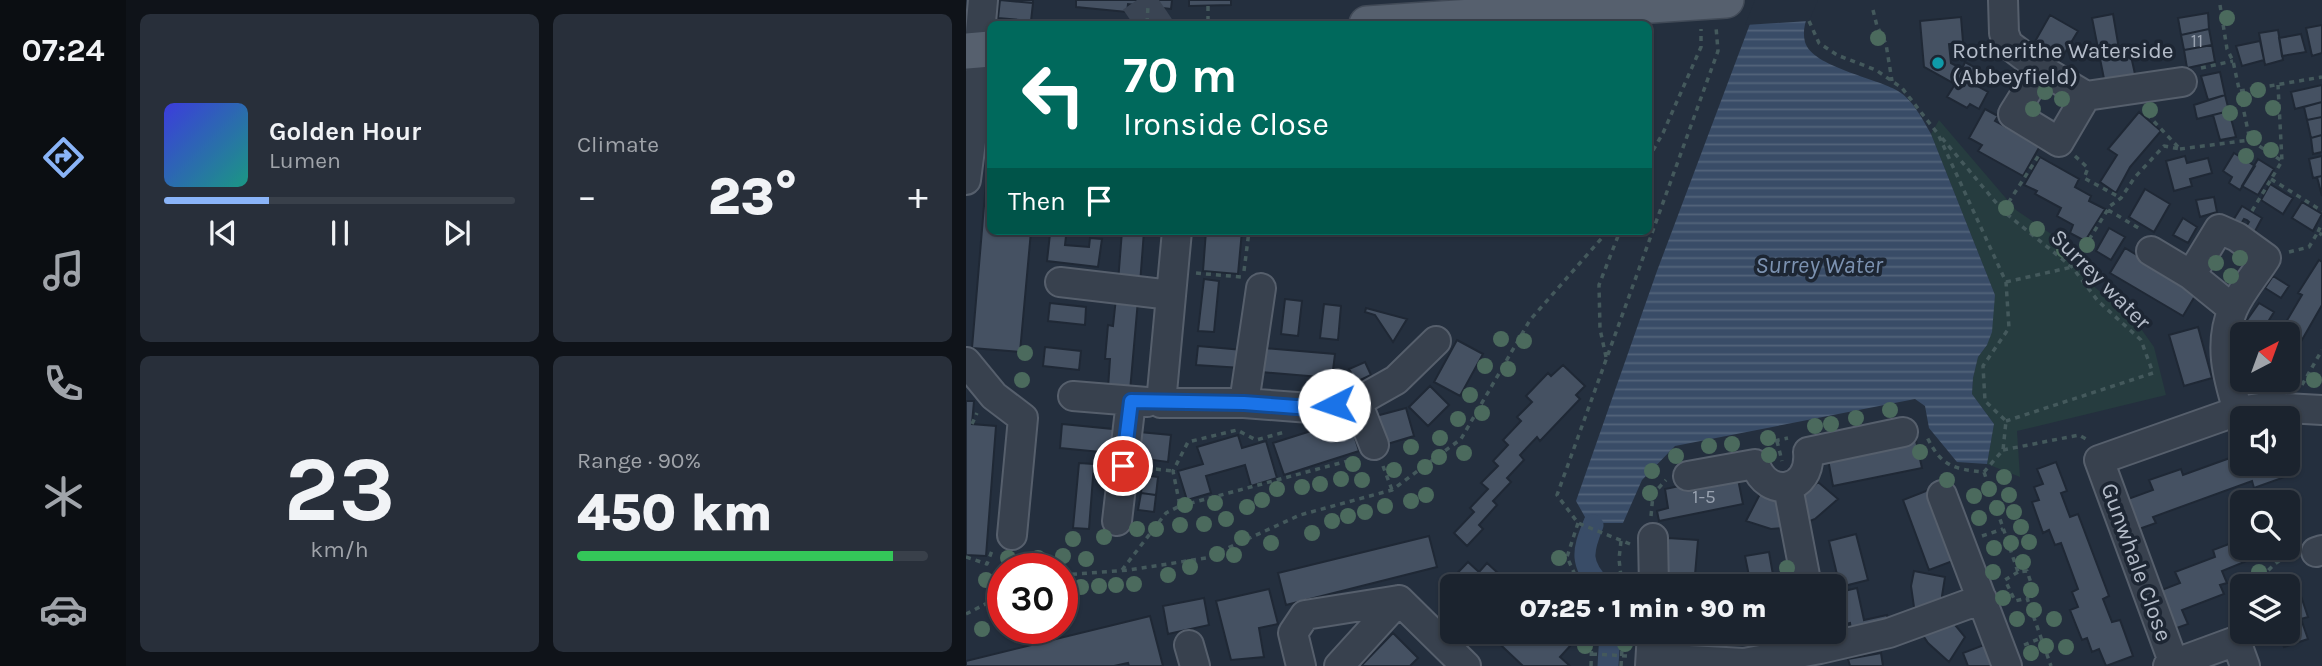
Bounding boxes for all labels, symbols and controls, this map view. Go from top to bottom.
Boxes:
house number: 11 [2191,30,2203,52]
text: 07:24 [21,32,105,69]
place label: Rotherithe Waterside (Abbeyfield) [1952,37,2174,90]
text: 70 m [1123,47,1237,104]
icon: left [1008,49,1099,140]
marker: Rotherithe Waterside (Abbeyfield) [1930,55,1946,71]
text: Ironside Close [1123,106,1329,143]
text: Golden Hour [269,116,421,147]
text: Climate [577,131,659,158]
icon: directions [39,133,88,182]
text: Lumen [269,147,341,174]
text: 23° [708,166,797,227]
text: − [577,174,597,219]
text: + [908,174,928,219]
icon: arrive [1080,182,1118,220]
text: Then [1008,186,1066,217]
icon: previous [204,214,242,252]
icon: pause [321,214,359,252]
icon: next [438,214,476,252]
street label: Surrey water [2045,224,2157,336]
icon: music [39,246,88,295]
water label: Surrey Water [1755,251,1883,279]
north arrow [2230,322,2300,392]
map controls [2230,322,2300,644]
icon: phone [39,359,88,408]
position arrow [1297,368,1371,442]
button: sound [2230,406,2300,476]
pin [1093,436,1153,496]
text: 23 [284,437,395,543]
text: Range · 90% [577,447,701,474]
icon: arrive [1104,447,1142,485]
icon: climate [39,472,88,521]
street label: Gunwhale Close [2095,479,2178,645]
text: 450 km [577,482,773,543]
house number: 1-5 [1692,486,1716,508]
button: search [2230,490,2300,560]
text: km/h [310,536,369,563]
speed limit sign: 30 [987,553,1078,644]
button: layers [2230,574,2300,644]
icon: car [39,585,88,634]
text: 07:25 · 1 min · 90 m [1520,593,1766,624]

